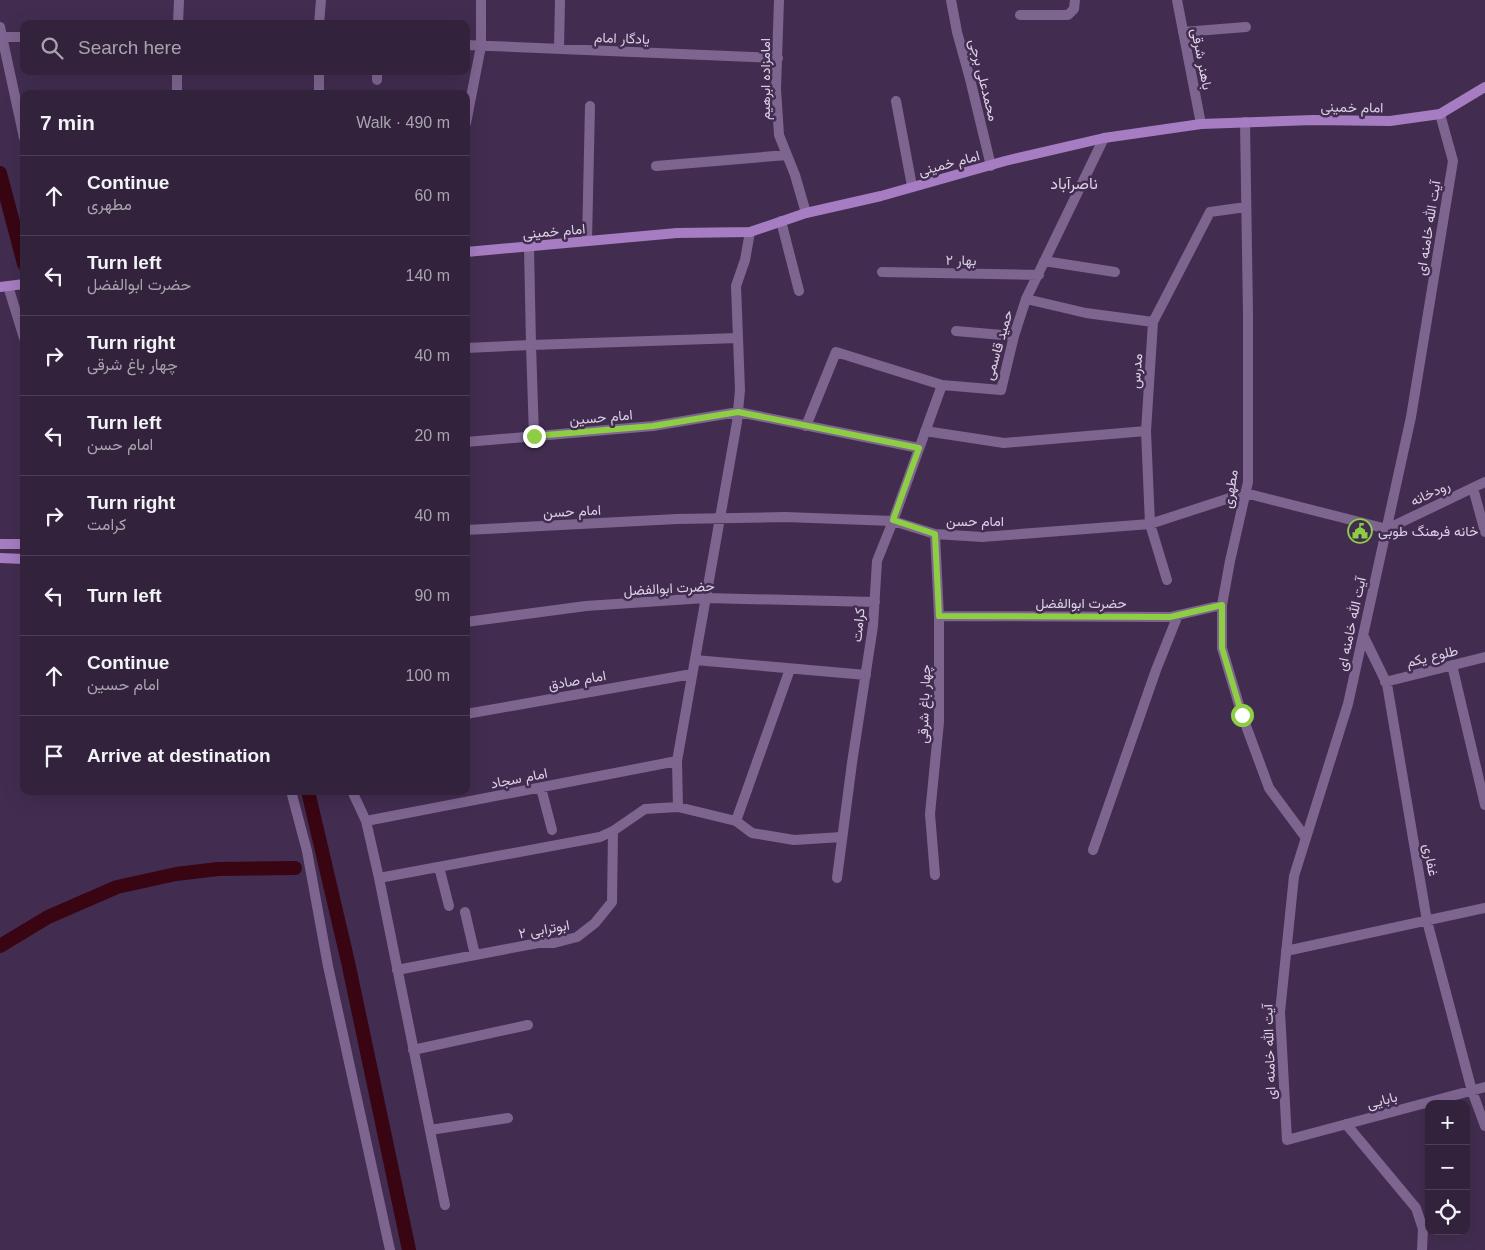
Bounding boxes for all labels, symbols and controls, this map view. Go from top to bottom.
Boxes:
search box [20,20,470,75]
street label: باهنر شرقی [1187,27,1216,91]
street label: یادگار امام [594,29,650,48]
icon: search [38,34,66,62]
text: Search here [78,37,182,58]
street label: محمدعلی برجی [965,37,1002,123]
street label: امامزاده ابرهیم [757,38,774,120]
street label: امام خمینی [1320,98,1384,117]
text: 7 min [40,111,95,134]
text: Walk · 490 m [356,114,450,131]
street label: امام خمینی [917,147,982,180]
text: Continue [87,172,169,193]
district label: ناصرآباد [1050,175,1098,194]
street label: آیت الله خامنه ای [1413,178,1445,277]
icon: ahead [40,182,68,210]
text: 60 m [414,187,450,204]
text: مطهری [87,196,132,213]
street label: امام خمینی [522,220,586,243]
text: Turn left [87,252,162,273]
street label: بهار ۲ [945,252,977,269]
icon: left [40,262,68,290]
text: 140 m [406,267,450,284]
text: حضرت ابوالفضل [87,276,191,293]
street label: حمید قاسمی [980,308,1017,382]
text: Turn right [87,332,175,353]
icon: right [40,342,68,370]
text: 40 m [414,347,450,364]
street label: مدرس [1127,353,1146,389]
text: چهار باغ شرقی [87,356,178,373]
street label: امام حسین [569,406,633,429]
text: Turn left [87,412,162,433]
icon: left [40,422,68,450]
route end [523,425,546,448]
text: 20 m [414,427,450,444]
text: امام حسن [87,436,153,453]
street label: مطهری [1219,468,1242,510]
street label: رودخانه [1408,477,1453,510]
text: Turn right [87,492,175,513]
street label: امام حسن [543,501,601,522]
icon: right [40,502,68,530]
text: 40 m [414,507,450,524]
street label: امام حسن [946,513,1004,530]
text: کرامت [87,516,126,533]
public building icon: خانه فرهنگ طوبی [1347,518,1373,544]
place label: خانه فرهنگ طوبی [1378,523,1478,540]
street label: آیت الله خامنه ای [1333,574,1370,673]
street label: حضرت ابوالفضل [623,578,715,599]
icon: left [40,582,68,610]
text: Turn left [87,585,162,606]
text: 90 m [414,587,450,604]
street label: حضرت ابوالفضل [1035,595,1127,612]
street label: کرامت [848,607,869,643]
street label: طلوع یکم [1404,642,1460,673]
text: Continue [87,652,169,673]
icon: ahead [40,662,68,690]
street label: چهار باغ شرقی [915,664,936,744]
text: 100 m [406,667,450,684]
street label: امام صادق [547,667,607,694]
text: امام حسین [87,676,160,693]
route start [1231,704,1254,727]
icon: arrive [40,742,68,770]
text: Arrive at destination [87,745,271,766]
street label: امام سجاد [489,765,549,792]
street label: غفاری [1419,843,1442,878]
street label: ابوترابی ۲ [517,917,571,942]
street label: آیت الله خامنه ای [1259,1002,1280,1100]
street label: بابایی [1365,1088,1399,1113]
map controls [1425,1100,1470,1235]
button: + [1425,1100,1470,1145]
button: − [1425,1145,1470,1190]
button: locate [1425,1190,1470,1235]

